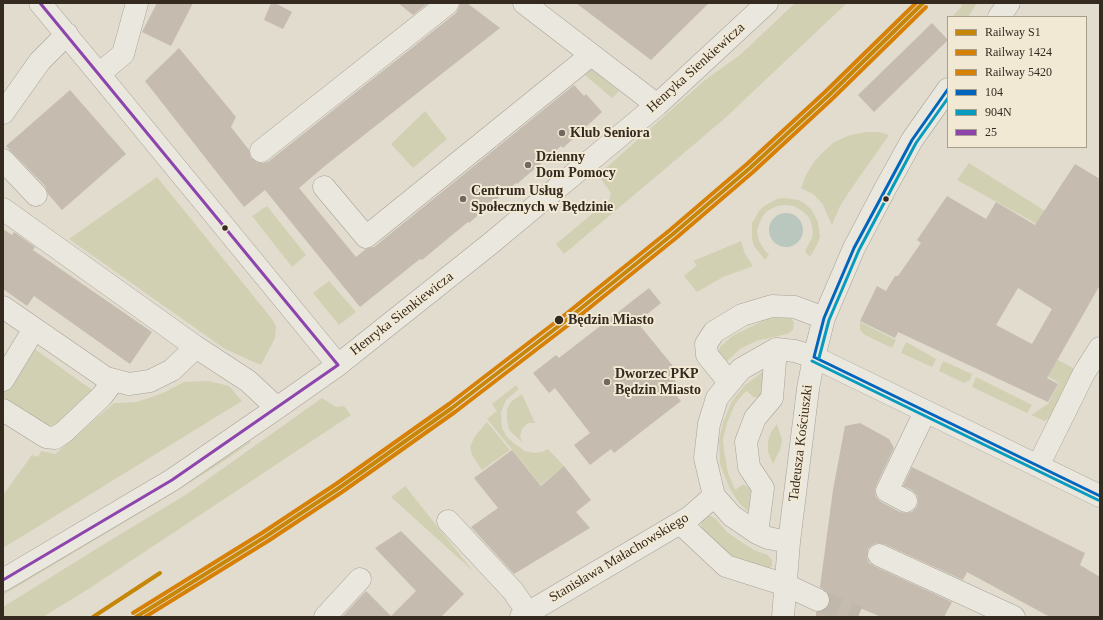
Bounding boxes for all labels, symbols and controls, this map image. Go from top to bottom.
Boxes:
legend [947,16,1087,148]
street label: Henryka Sienkiewicza [643,19,749,117]
text: Railway S1 [985,25,1041,39]
text: Railway 1424 [985,45,1052,59]
text: Railway 5420 [985,65,1052,79]
text: 104 [985,85,1003,99]
text: 904N [985,105,1012,119]
place label: Klub Seniora [570,125,650,141]
text: 25 [985,125,997,139]
marker: Klub Seniora [557,128,567,138]
place label: Dzienny Dom Pomocy [536,149,616,182]
marker: Dzienny Dom Pomocy [523,160,533,170]
place label: Centrum Usług Społecznych w Będzinie [471,183,613,216]
marker: Centrum Usług Społecznych w Będzinie [458,194,468,204]
unlabelled marker [881,194,891,204]
unlabelled marker [220,223,230,233]
street label: Henryka Sienkiewicza [347,268,457,360]
place label: Będzin Miasto [568,312,654,328]
marker: Będzin Miasto [553,314,565,326]
place label: Dworzec PKP Będzin Miasto [615,366,701,398]
marker: Dworzec PKP Będzin Miasto [602,377,612,387]
street label: Tadeusza Kościuszki [785,384,817,502]
street label: Stanisława Małachowskiego [546,510,692,606]

